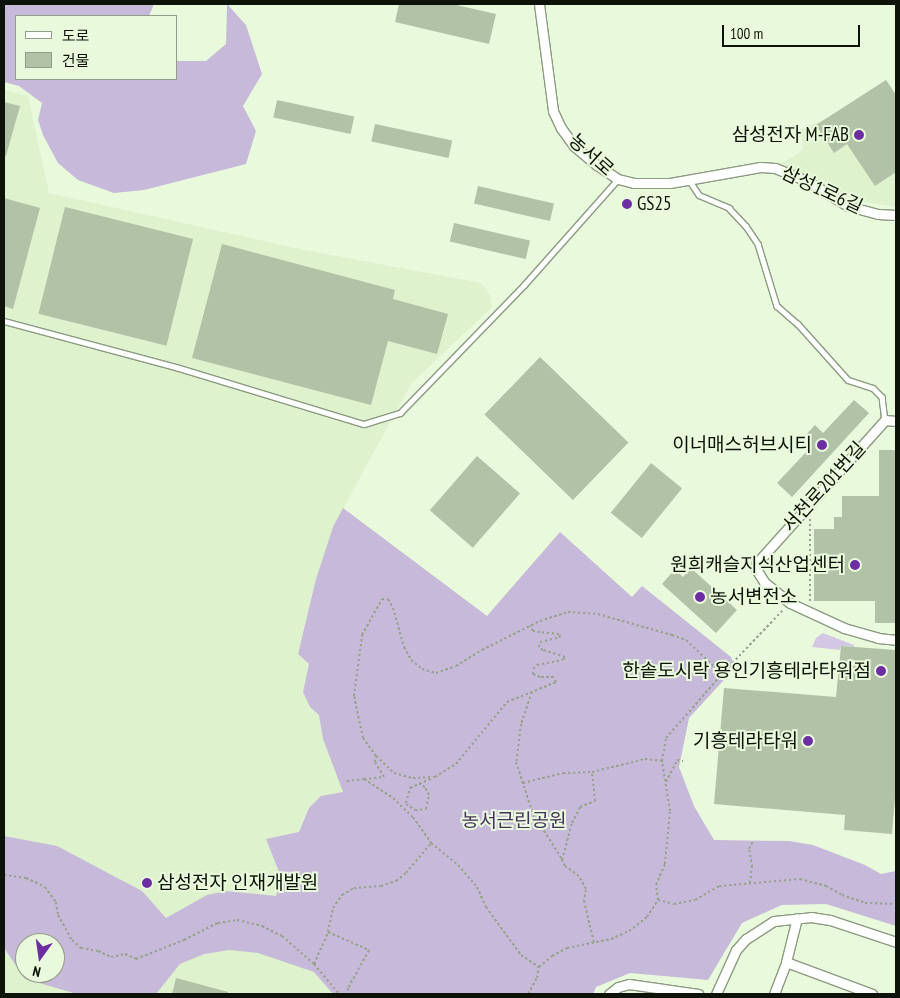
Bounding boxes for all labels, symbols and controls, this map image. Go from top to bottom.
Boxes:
legend [15,15,178,80]
scale bar [725,15,862,47]
text: 100 m [730,24,763,43]
text: 도로 [62,26,90,45]
text: 건물 [62,51,90,70]
place label: 삼성전자 M-FAB [732,124,849,146]
street label: 농서로 [564,129,618,181]
marker: 삼성전자 M-FAB [853,129,865,141]
street label: 삼성1로6길 [778,161,866,219]
place label: GS25 [637,193,672,215]
marker: GS25 [621,198,633,210]
place label: 이너매스허브시티 [672,434,812,456]
street label: 서천로201번길 [778,437,870,537]
marker: 이너매스허브시티 [816,439,828,451]
place label: 원희캐슬지식산업센터 [670,554,845,576]
marker: 원희캐슬지식산업센터 [849,559,861,571]
place label: 농서변전소 [710,586,797,608]
marker: 농서변전소 [694,591,706,603]
place label: 한솥도시락 용인기흥테라타워점 [622,660,871,682]
marker: 한솥도시락 용인기흥테라타워점 [875,665,887,677]
place label: 기흥테라타워 [693,730,798,752]
marker: 기흥테라타워 [802,735,814,747]
park label: 농서근린공원 [462,810,566,832]
place label: 삼성전자 인재개발원 [157,872,318,894]
marker: 삼성전자 인재개발원 [141,877,153,889]
north arrow [15,933,65,983]
text: N [31,962,42,981]

